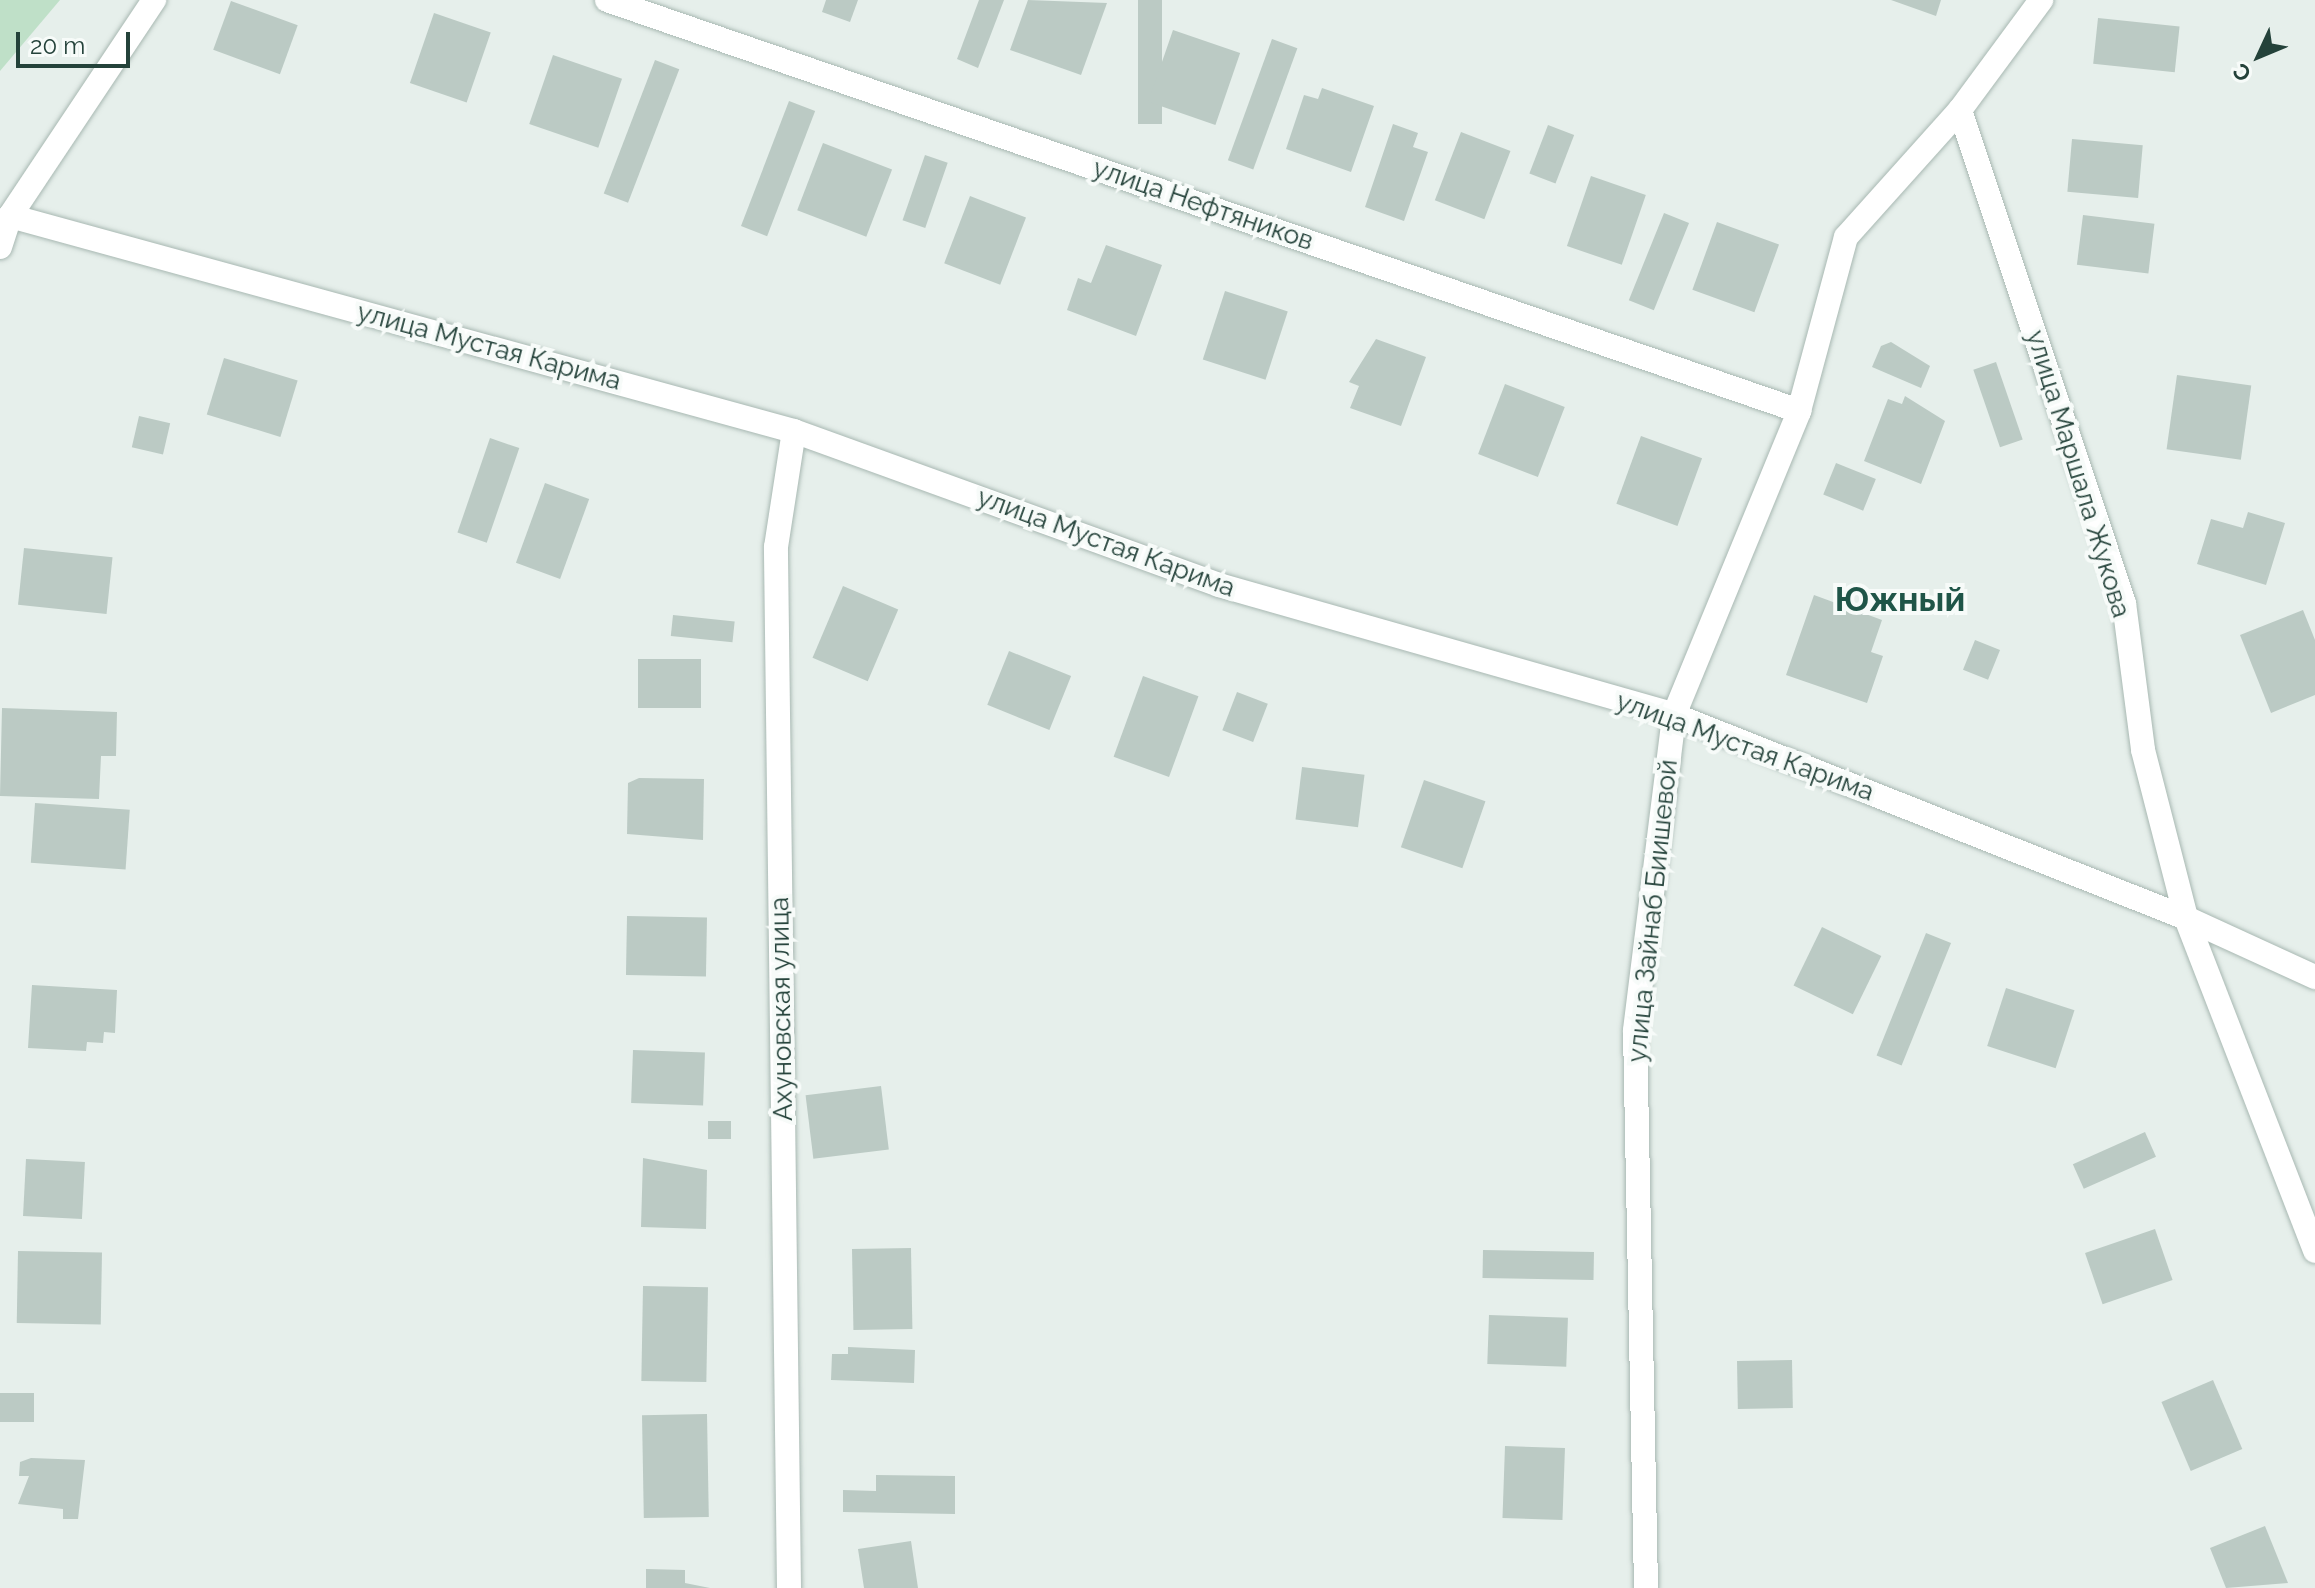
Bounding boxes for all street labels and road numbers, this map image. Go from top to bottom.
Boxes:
street label: улица Нефтяников [1089,153,1317,257]
street label: улица Мустая Карима [354,297,624,397]
street label: улица Маршала Жукова [2019,327,2137,621]
street label: улица Мустая Карима [973,482,1239,604]
street label: улица Мустая Карима [1612,686,1878,808]
street label: улица Зайнаб Биишевой [1622,758,1684,1064]
street label: Ахуновская улица [764,896,800,1122]

